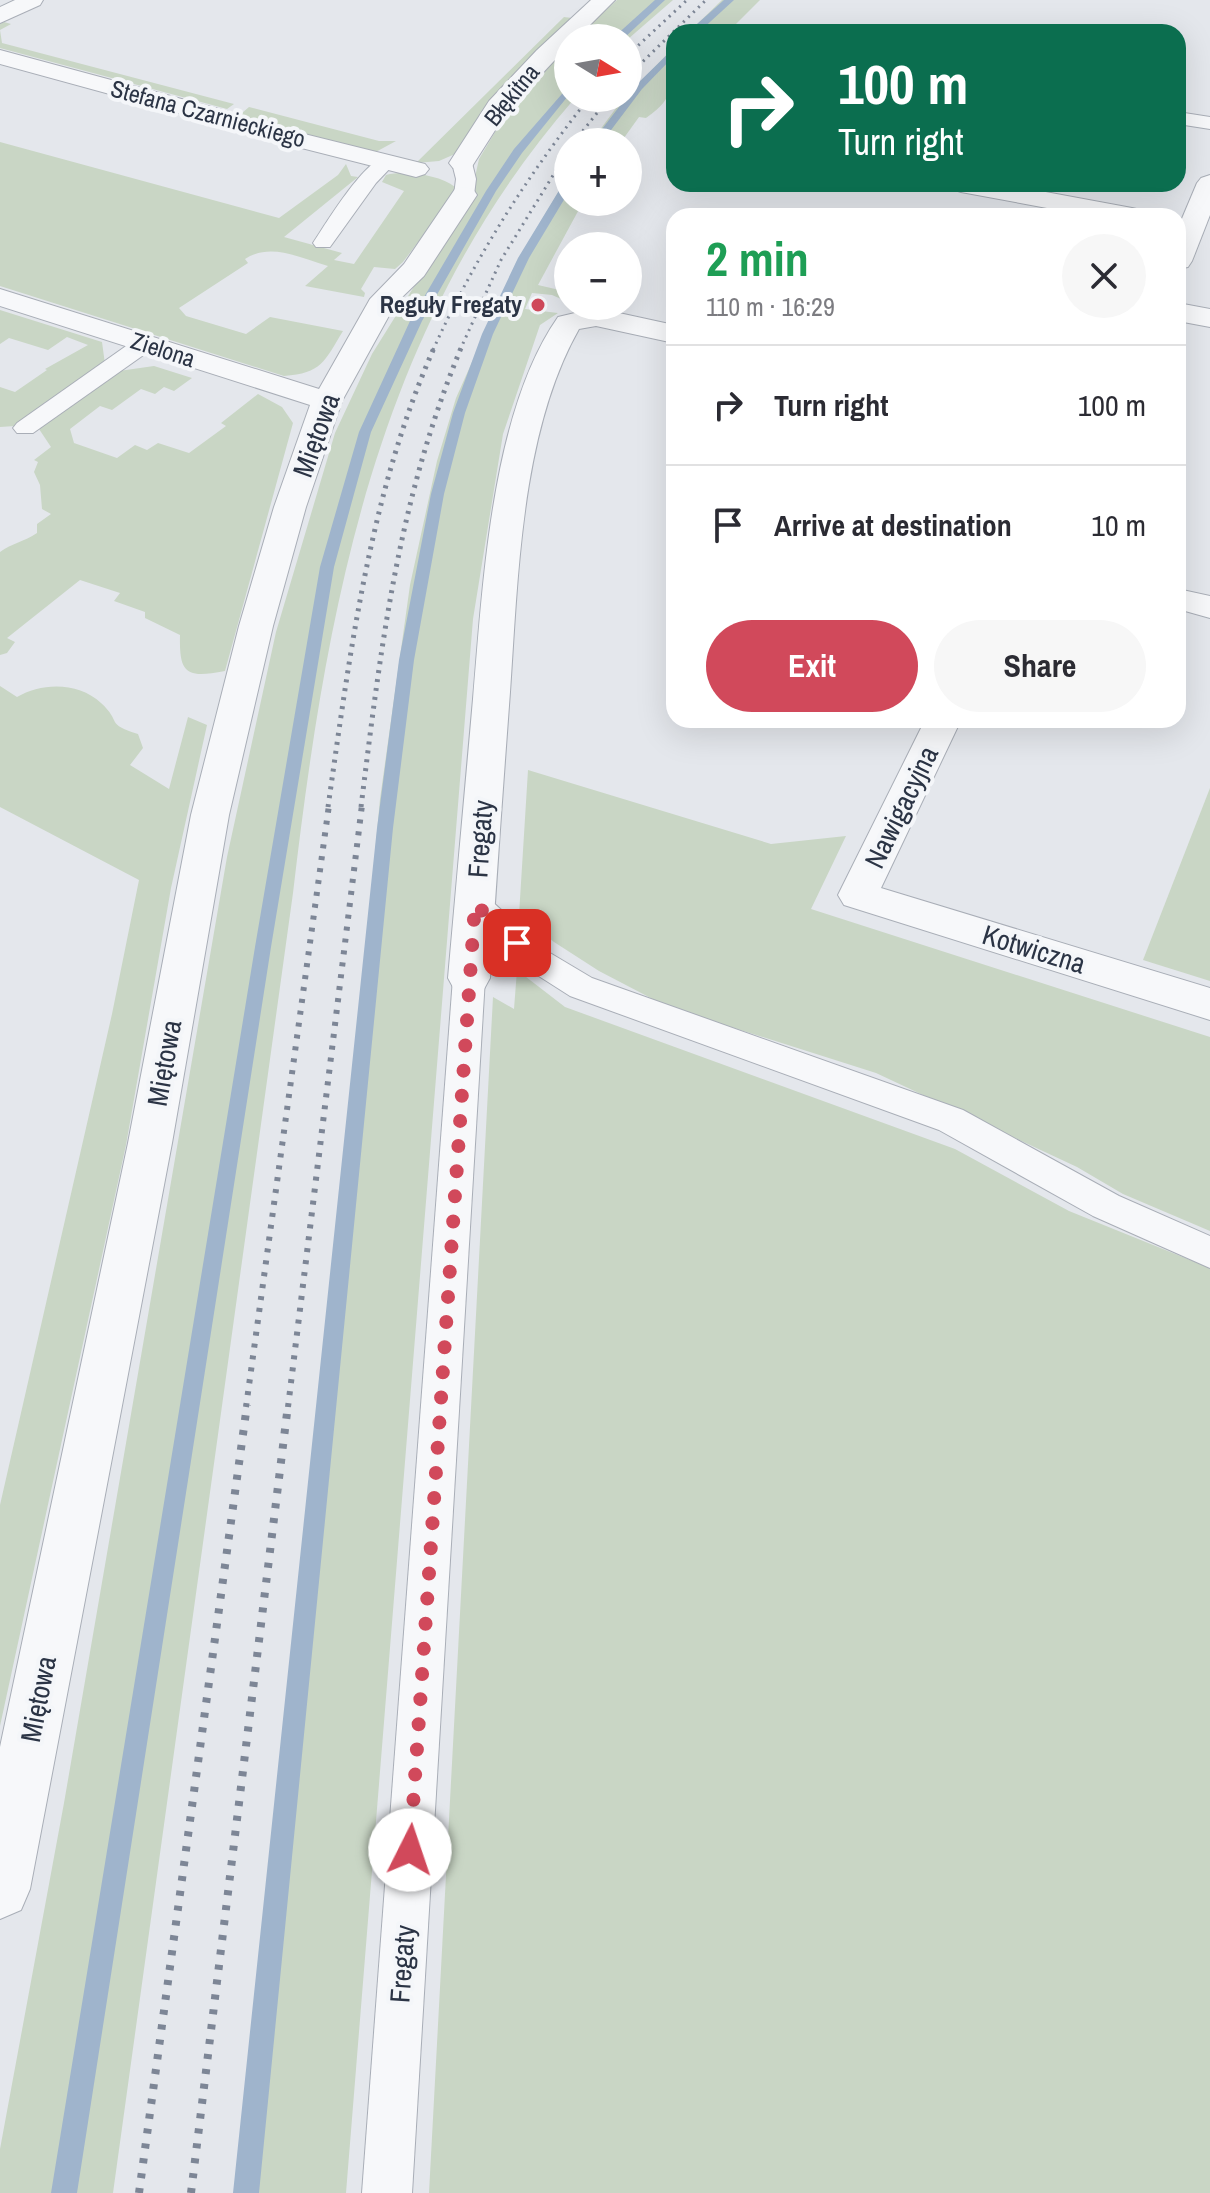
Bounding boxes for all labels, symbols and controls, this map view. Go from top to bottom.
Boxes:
north arrow [554,24,642,112]
map controls [554,24,642,320]
text: 100 m [838,46,968,121]
icon: right [706,56,810,160]
street label: Błękitna [476,57,546,132]
street label: Stefana Czarnieckiego [107,72,309,154]
text: Turn right [838,118,963,166]
button: + [554,128,642,216]
text: 2 min [706,226,809,291]
button: − [554,232,642,320]
button: close [1062,234,1146,318]
place label: Reguły Fregaty [380,288,522,320]
text: 110 m · 16:29 [706,289,835,324]
marker: Reguły Fregaty [529,296,547,314]
street label: Zielona [127,324,200,374]
icon: right [706,383,750,427]
text: Turn right [774,385,888,425]
text: 100 m [1078,385,1146,425]
street label: Miętowa [283,388,349,482]
icon: arrive [706,503,750,547]
text: Arrive at destination [774,505,1012,545]
text: 10 m [1091,505,1146,545]
button: Exit [706,620,918,712]
button: Share [934,620,1146,712]
street label: Nawigacyjna [855,739,947,874]
street label: Fregaty [458,798,502,879]
pin [483,909,551,977]
street label: Kotwiczna [978,915,1090,983]
icon: arrive [495,921,539,965]
street label: Miętowa [138,1017,190,1109]
street label: Miętowa [11,1653,65,1745]
position arrow [368,1808,452,1892]
street label: Fregaty [380,1923,424,2004]

